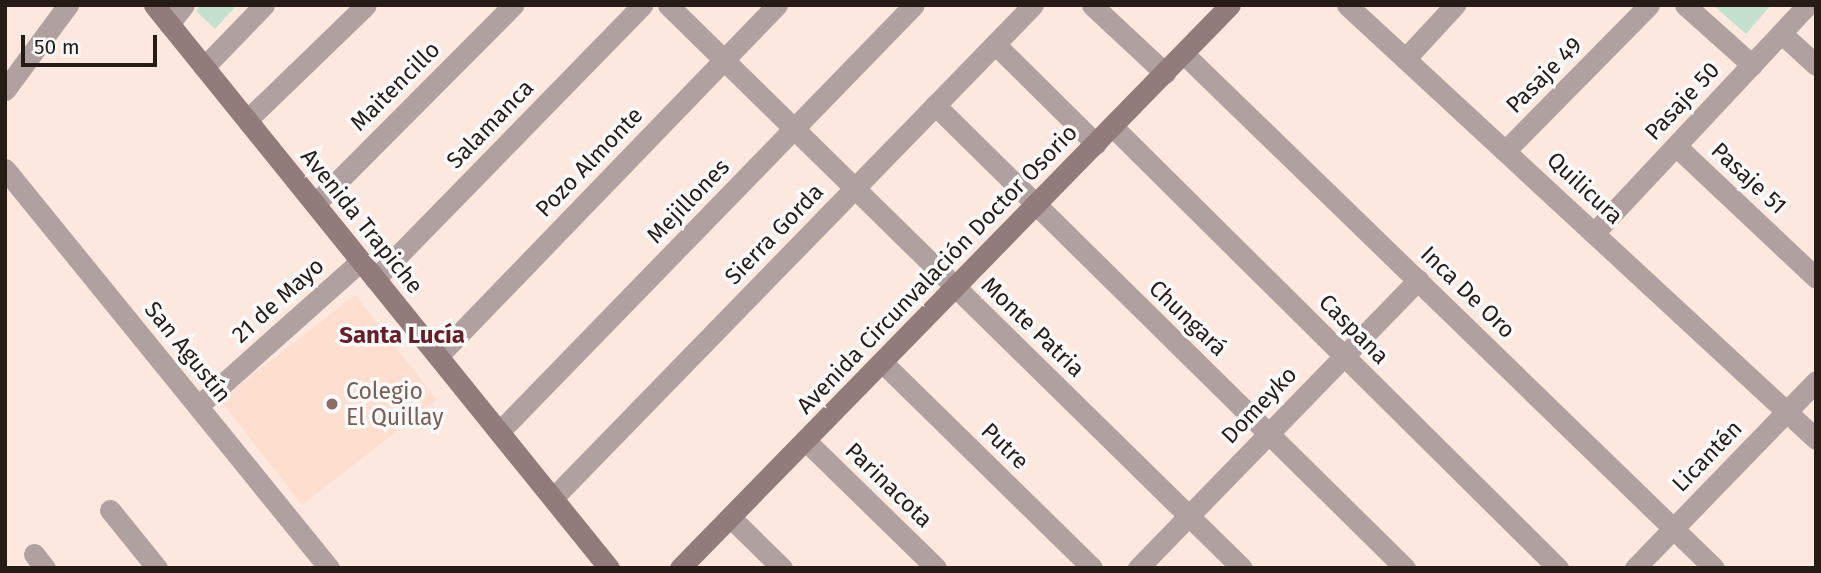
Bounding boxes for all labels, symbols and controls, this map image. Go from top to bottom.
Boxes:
scale bar [24,21,161,65]
street label: Pasaje 49 [1500,31,1588,119]
text: 50 m [34,34,80,60]
street label: Maitencillo [345,36,445,136]
street label: Pasaje 50 [1639,56,1725,146]
street label: Salamanca [441,74,539,174]
street label: Pozo Almonte [530,101,648,223]
street label: Avenida Circunvalación Doctor Osorio [791,119,1083,419]
street label: Pasaje 51 [1706,136,1792,220]
street label: Avenida Trapiche [295,143,429,299]
street label: Quilicura [1541,146,1629,230]
street label: Mejillones [641,153,735,249]
street label: Sierra Gorda [719,178,829,290]
street label: Inca De Oro [1415,240,1521,344]
street label: 21 de Mayo [226,252,330,348]
street label: Monte Patria [976,271,1090,383]
street label: Chungará [1143,274,1233,362]
street label: Caspana [1313,288,1395,370]
street label: San Agustín [139,296,237,408]
district label: Santa Lucía [339,322,465,350]
street label: Domeyko [1215,361,1303,449]
place label: Colegio El Quillay [346,377,444,431]
marker: Colegio El Quillay [324,396,340,412]
street label: Licantén [1666,415,1748,497]
street label: Putre [976,417,1034,475]
street label: Parinacota [840,437,938,533]

